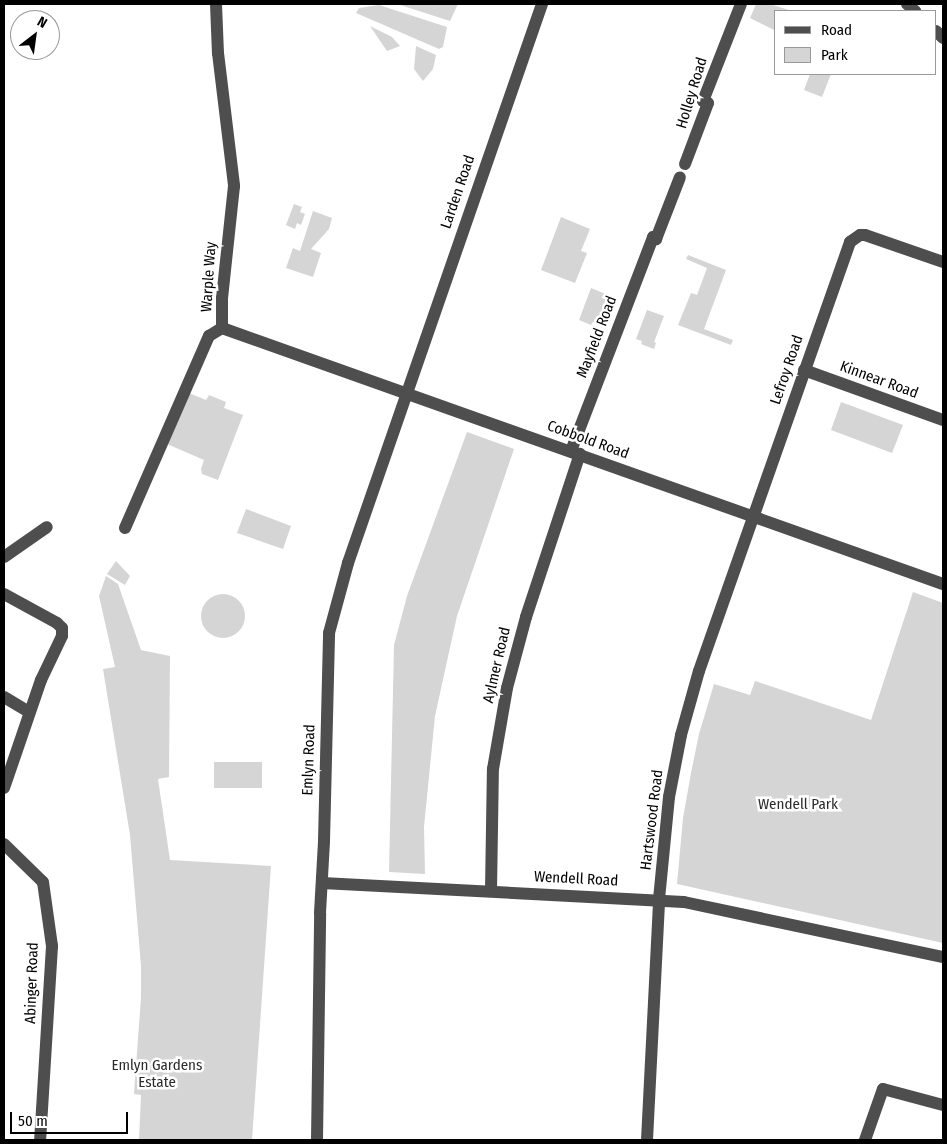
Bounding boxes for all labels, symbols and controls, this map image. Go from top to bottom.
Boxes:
north arrow [10,10,60,60]
legend [774,10,937,75]
text: N [34,13,50,32]
text: Road [821,21,852,39]
text: Park [821,46,848,64]
street label: Holley Road [673,55,711,131]
street label: Larden Road [437,153,479,231]
street label: Warple Way [198,241,220,313]
street label: Mayfield Road [573,294,621,380]
street label: Lefroy Road [767,333,807,407]
street label: Kinnear Road [837,358,921,402]
street label: Cobbold Road [545,417,631,463]
street label: Aylmer Road [480,625,514,705]
street label: Emlyn Road [299,724,319,796]
street label: Hartswood Road [637,769,667,871]
park label: Wendell Park [758,796,838,814]
street label: Wendell Road [533,868,619,890]
street label: Abinger Road [22,942,42,1024]
park label: Emlyn Gardens Estate [112,1056,202,1091]
scale bar [12,1102,130,1134]
text: 50 m [18,1112,48,1130]

